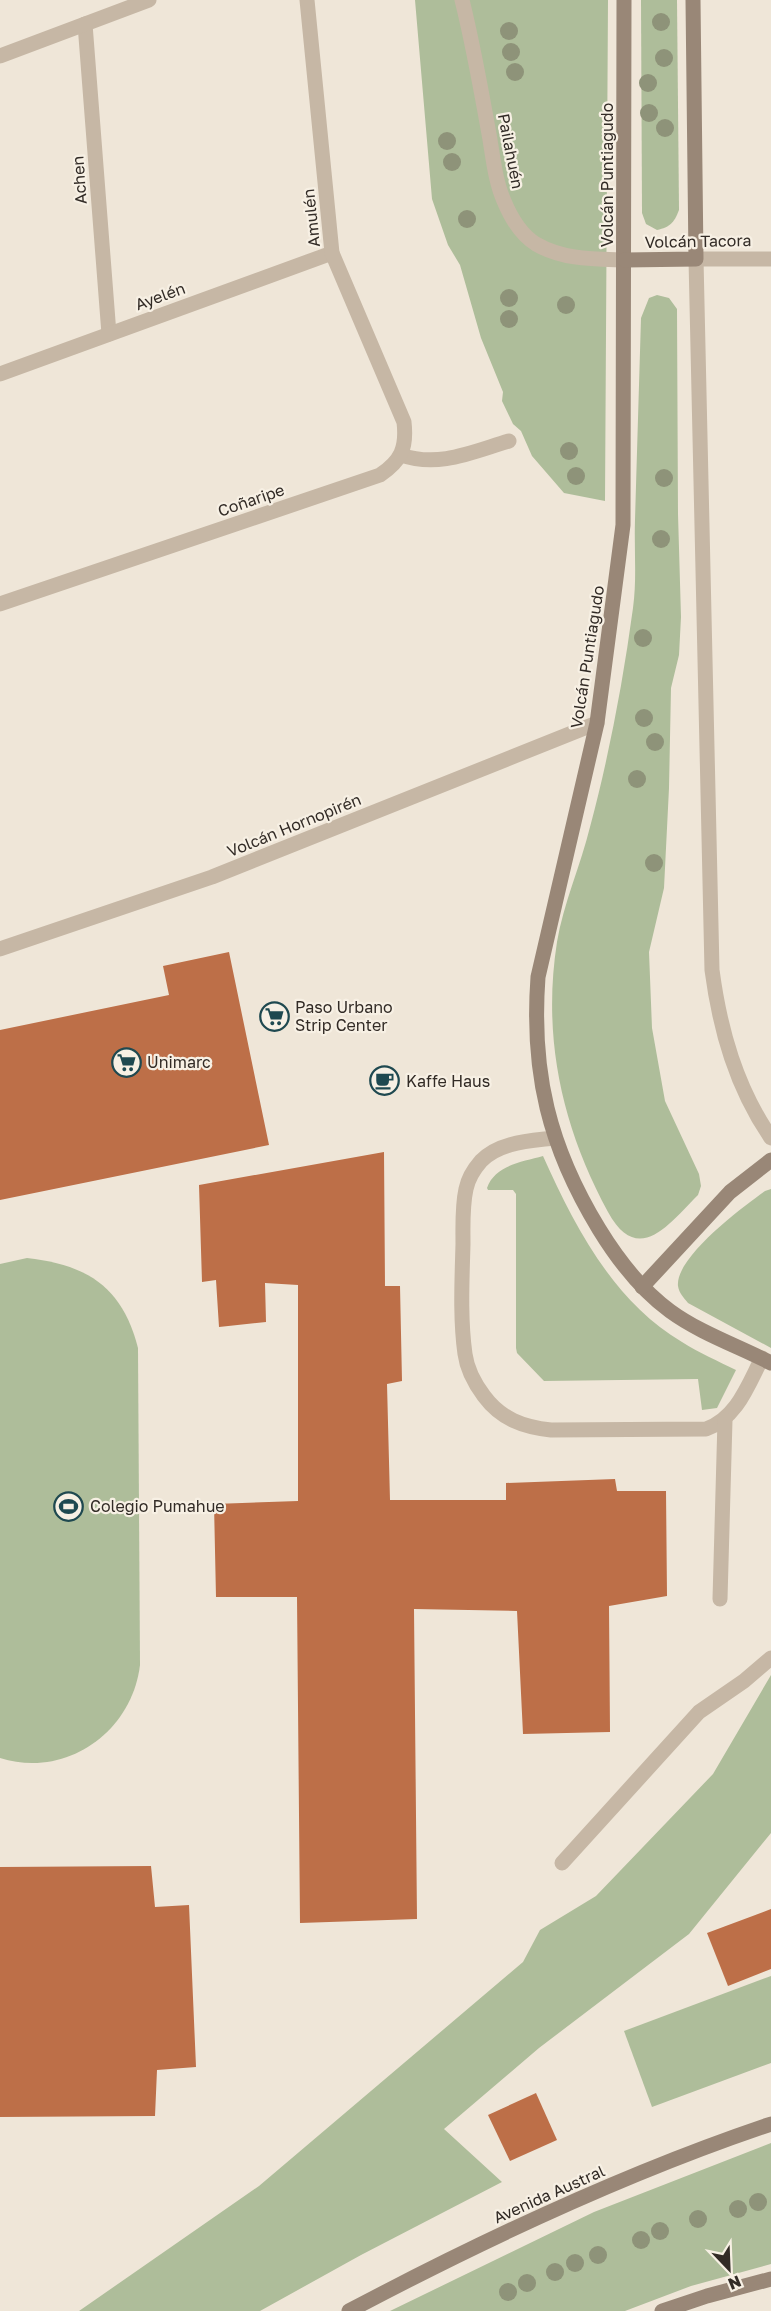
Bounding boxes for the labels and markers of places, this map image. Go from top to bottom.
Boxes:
place label: Paso Urbano Strip Center [295,997,393,1035]
supermarket icon: Paso Urbano Strip Center [258,1000,290,1032]
supermarket icon: Unimarc [110,1046,142,1078]
place label: Unimarc [147,1052,211,1072]
cafe icon: Kaffe Haus [369,1065,401,1097]
place label: Kaffe Haus [406,1071,490,1091]
sports icon: Colegio Pumahue [53,1490,85,1522]
place label: Colegio Pumahue [90,1496,225,1516]

